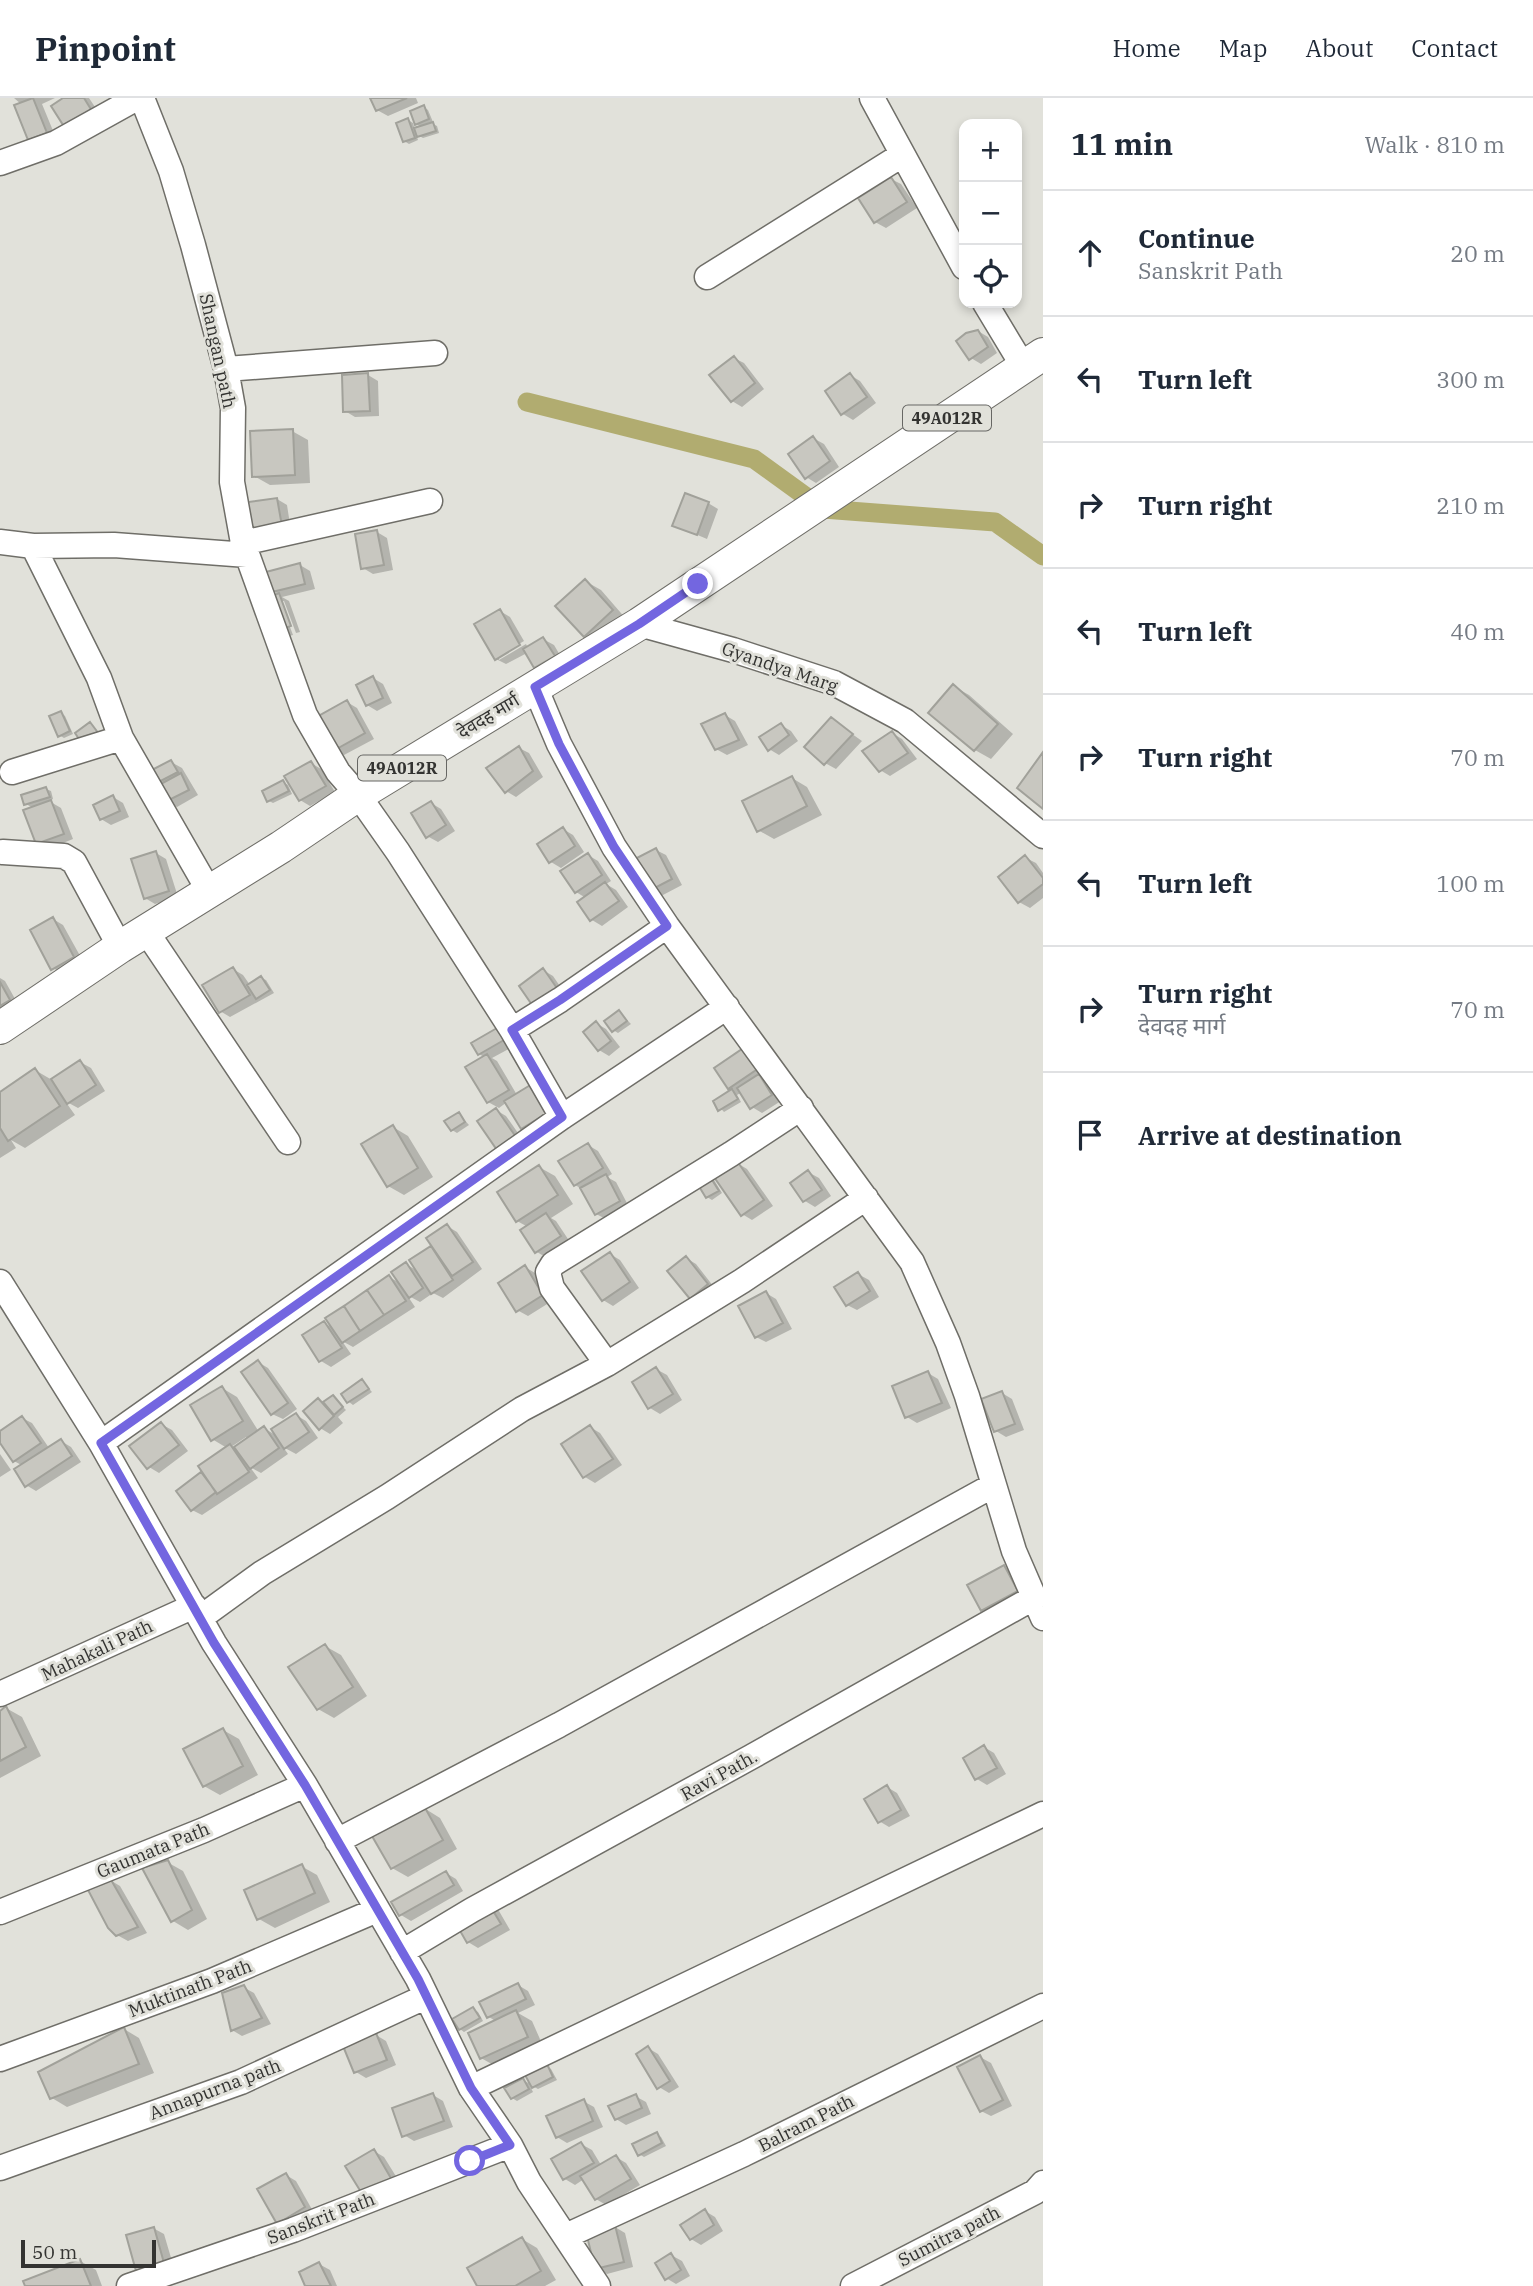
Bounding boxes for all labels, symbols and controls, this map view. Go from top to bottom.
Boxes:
text: Pinpoint [35,27,176,70]
text: Home [1113,32,1181,64]
text: Map [1219,32,1267,64]
text: About [1305,32,1373,64]
text: Contact [1411,32,1498,64]
map controls [959,119,1022,308]
button: + [959,119,1022,182]
text: 11 min [1071,124,1173,163]
text: Walk · 810 m [1364,129,1505,159]
button: − [959,182,1022,245]
text: Continue [1138,221,1255,255]
icon: ahead [1071,234,1109,272]
text: 20 m [1450,238,1505,268]
button: locate [959,245,1022,308]
text: Sanskrit Path [1138,255,1283,285]
street label: Shangan path [195,291,241,411]
icon: left [1071,360,1109,398]
text: Turn left [1138,362,1252,396]
text: 300 m [1436,364,1505,394]
road number: 49A012R [903,406,991,430]
icon: right [1071,486,1109,524]
text: Turn right [1138,488,1272,522]
text: 210 m [1436,490,1505,520]
route end [682,568,713,599]
icon: left [1071,612,1109,650]
text: Turn left [1138,614,1252,648]
text: 40 m [1450,616,1505,646]
street label: Gyandya Marg [719,636,841,698]
street label: देवदह मार्ग [453,688,524,743]
icon: right [1071,738,1109,776]
text: Turn right [1138,740,1272,774]
text: 70 m [1450,742,1505,772]
road number: 49A012R [358,755,446,780]
icon: left [1071,864,1109,902]
text: Turn left [1138,866,1252,900]
text: 100 m [1436,868,1505,898]
text: Turn right [1138,976,1272,1010]
icon: right [1071,990,1109,1028]
text: 70 m [1450,994,1505,1024]
text: देवदह मार्ग [1138,1010,1225,1040]
icon: arrive [1071,1116,1109,1154]
text: Arrive at destination [1138,1118,1402,1152]
street label: Mahakali Path [38,1614,156,1686]
street label: Ravi Path. [677,1744,761,1806]
street label: Gaumata Path [93,1817,213,1883]
street label: Muktinath Path [125,1954,255,2022]
street label: Annapurna path [146,2053,284,2125]
street label: Balram Path [754,2089,858,2157]
route start [454,2145,485,2176]
street label: Sanskrit Path [264,2187,378,2249]
street label: Sumitra path [894,2200,1004,2272]
scale bar [21,2237,156,2269]
text: 50 m [32,2240,77,2264]

